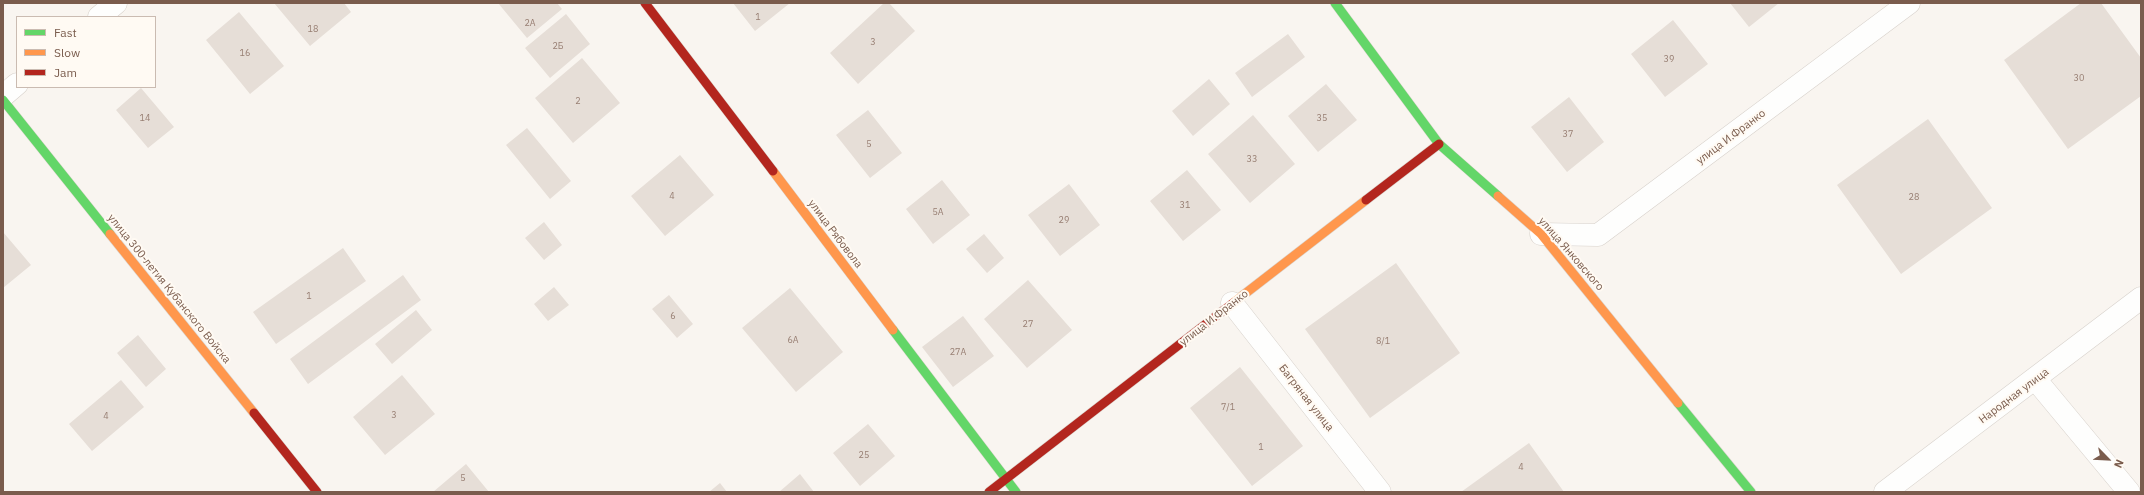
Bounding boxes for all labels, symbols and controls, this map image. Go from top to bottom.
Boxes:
house number: 1 [755,12,761,22]
legend [16,16,156,88]
house number: 2А [524,18,536,28]
house number: 18 [308,24,318,34]
text: Fast [54,25,77,40]
house number: 3 [870,37,876,47]
house number: 2Б [552,41,564,51]
text: Slow [54,45,80,60]
house number: 16 [240,48,250,58]
house number: 39 [1664,54,1674,64]
text: Jam [54,65,77,80]
house number: 30 [2074,73,2084,83]
house number: 2 [575,96,581,106]
street label: улица И.Франко [1694,107,1768,167]
house number: 14 [140,113,150,123]
house number: 35 [1317,113,1327,123]
house number: 37 [1563,129,1573,139]
house number: 5 [866,139,872,149]
house number: 33 [1247,154,1257,164]
house number: 4 [669,191,675,201]
house number: 28 [1909,192,1919,202]
street label: улица Рябовола [805,197,865,271]
house number: 31 [1180,200,1190,210]
house number: 5А [932,207,944,217]
street label: улица 300-летия Кубанского Войска [105,212,233,366]
house number: 29 [1059,215,1069,225]
street label: улица Янковского [1535,215,1607,293]
street label: улица И.Франко [1177,287,1251,349]
house number: 1 [306,291,312,301]
house number: 6 [670,311,676,321]
house number: 27 [1023,319,1033,329]
house number: 6А [787,335,799,345]
house number: 8/1 [1376,336,1390,346]
house number: 27А [950,347,966,357]
street label: Багряная улица [1276,362,1336,434]
street label: Народная улица [1976,365,2052,427]
house number: 7/1 [1221,402,1235,412]
house number: 3 [391,410,397,420]
house number: 4 [103,411,109,421]
north arrow [2088,439,2128,479]
house number: 1 [1258,442,1264,452]
house number: 25 [859,450,869,460]
text: N [2111,457,2127,470]
house number: 4 [1518,462,1524,472]
house number: 5 [460,473,466,483]

